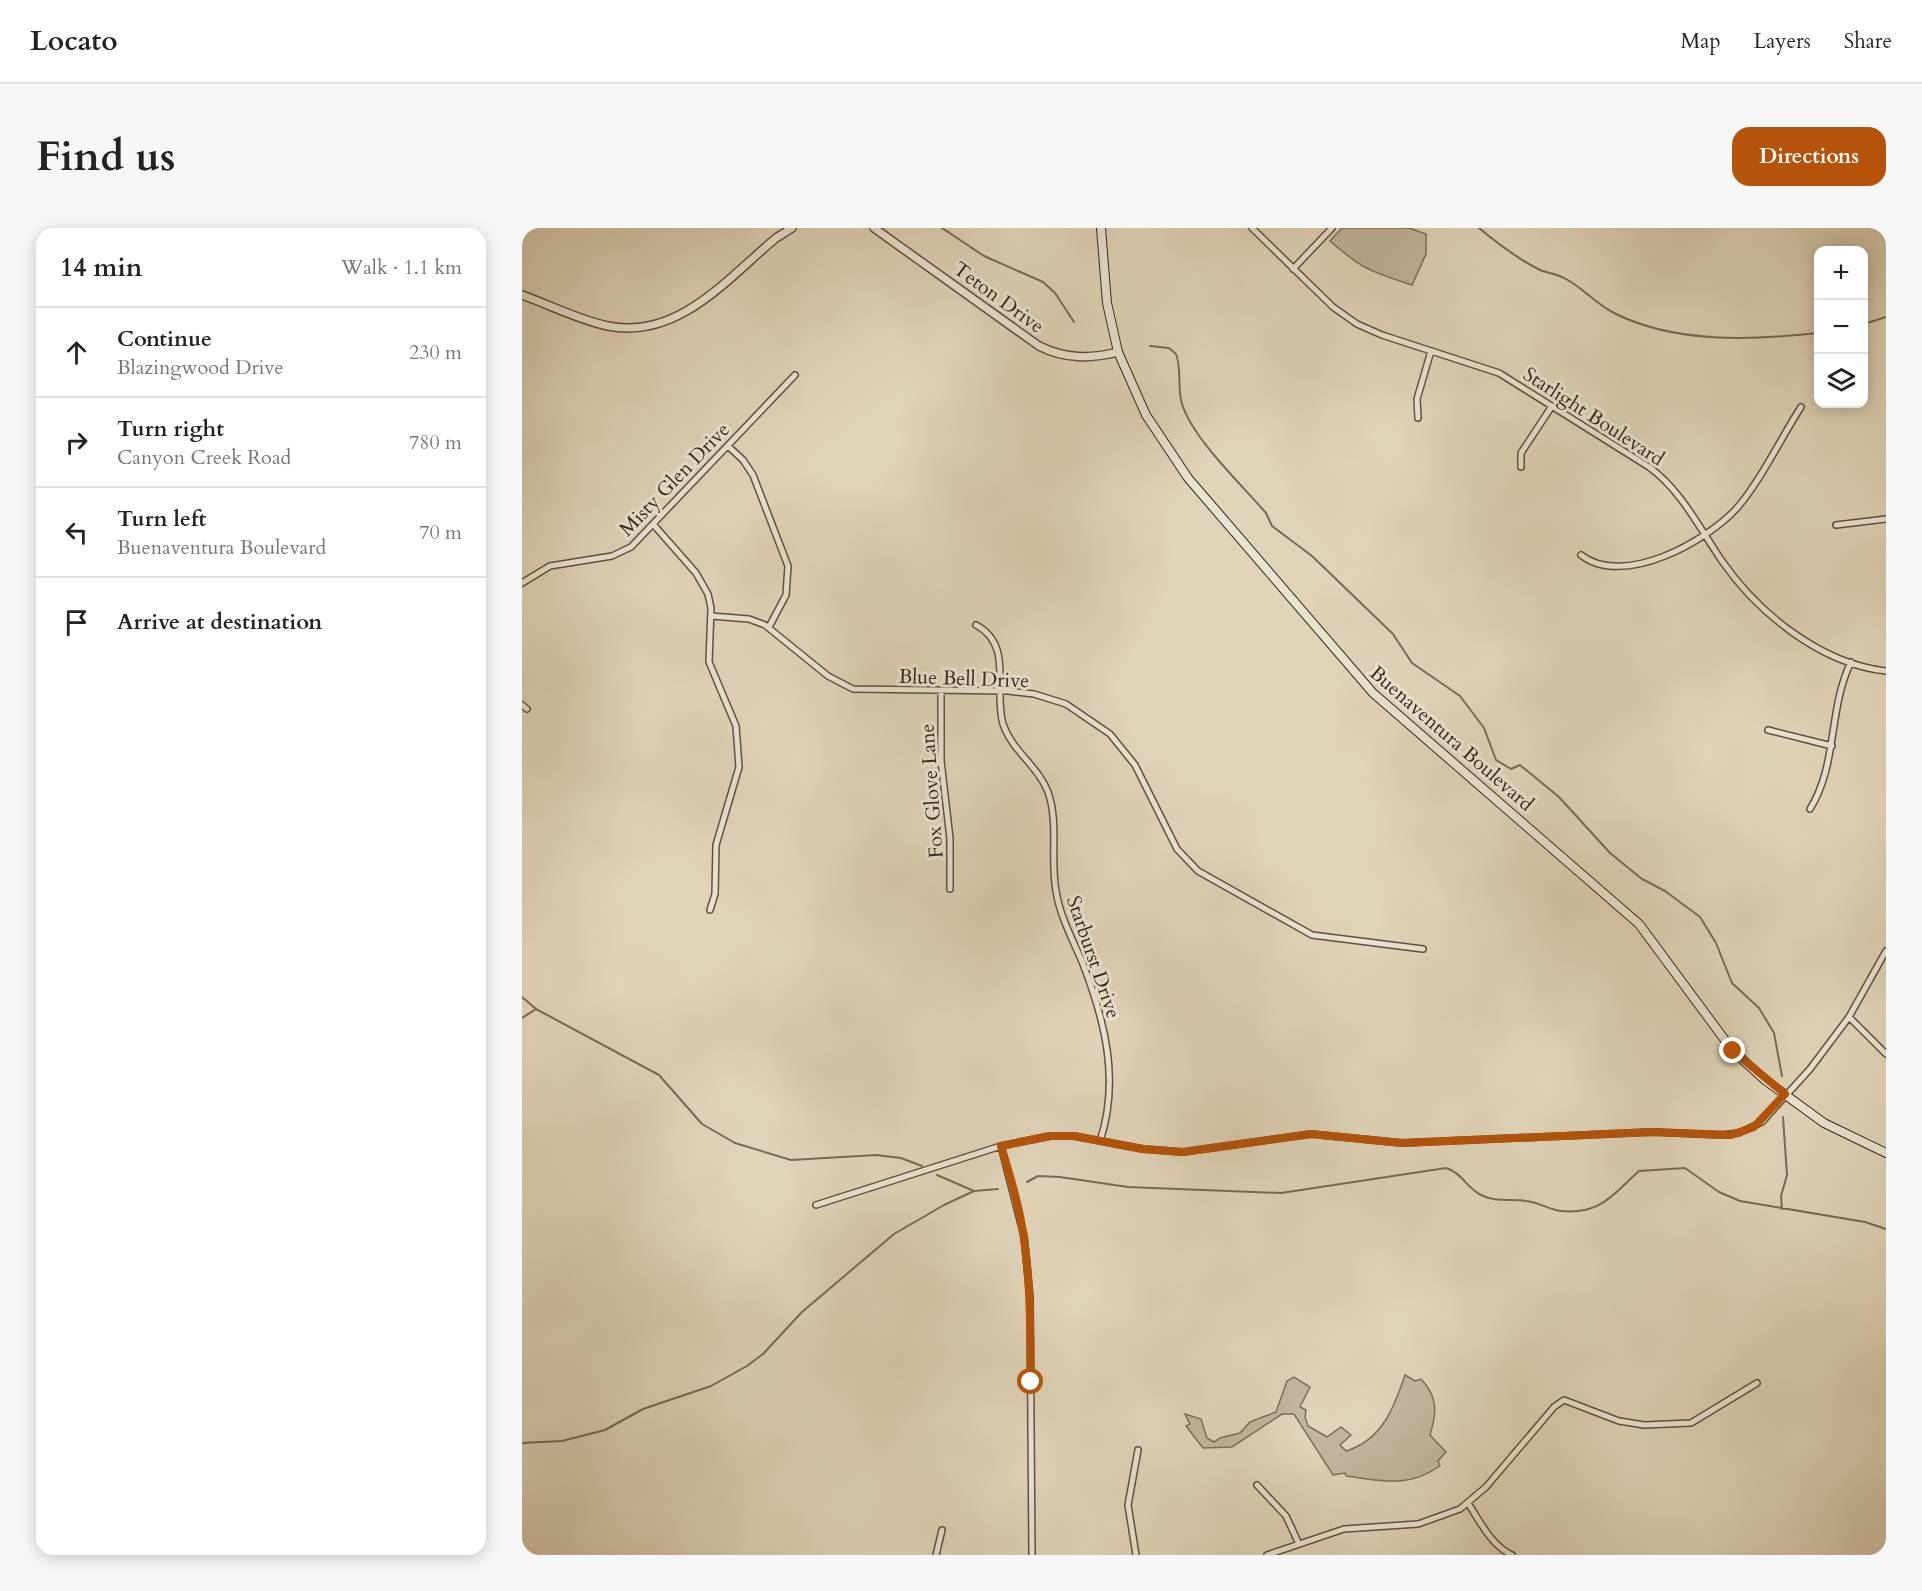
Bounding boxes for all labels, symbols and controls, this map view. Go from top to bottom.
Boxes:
text: Locato [30,22,118,60]
text: Map [1681,27,1721,56]
text: Layers [1754,27,1811,56]
text: Share [1844,27,1892,56]
button: Directions [1732,127,1886,186]
text: Find us [36,128,176,185]
map controls [1814,246,1868,408]
button: + [1814,246,1868,300]
text: 14 min [60,250,143,285]
text: Walk · 1.1 km [341,254,462,281]
street label: Teton Drive [948,255,1050,339]
button: − [1814,300,1868,354]
text: Continue [117,324,212,354]
icon: ahead [60,336,93,369]
text: 230 m [409,339,462,366]
text: Blazingwood Drive [117,354,284,381]
button: layers [1814,354,1868,408]
street label: Starlight Boulevard [1518,361,1670,472]
text: Turn right [117,414,224,444]
street label: Misty Glen Drive [613,417,736,542]
icon: right [60,426,93,459]
text: 780 m [409,429,462,456]
text: Canyon Creek Road [117,444,291,471]
text: Turn left [117,504,206,534]
icon: left [60,516,93,549]
text: 70 m [419,519,462,546]
text: Buenaventura Boulevard [117,534,326,561]
icon: arrive [60,606,93,639]
text: Arrive at destination [117,607,322,637]
street label: Buenaventura Boulevard [1364,660,1540,817]
street label: Blue Bell Drive [898,663,1030,694]
street label: Fox Glove Lane [913,723,950,859]
street label: Starburst Drive [1060,892,1127,1022]
route end [1719,1037,1745,1063]
route start [1017,1368,1043,1394]

